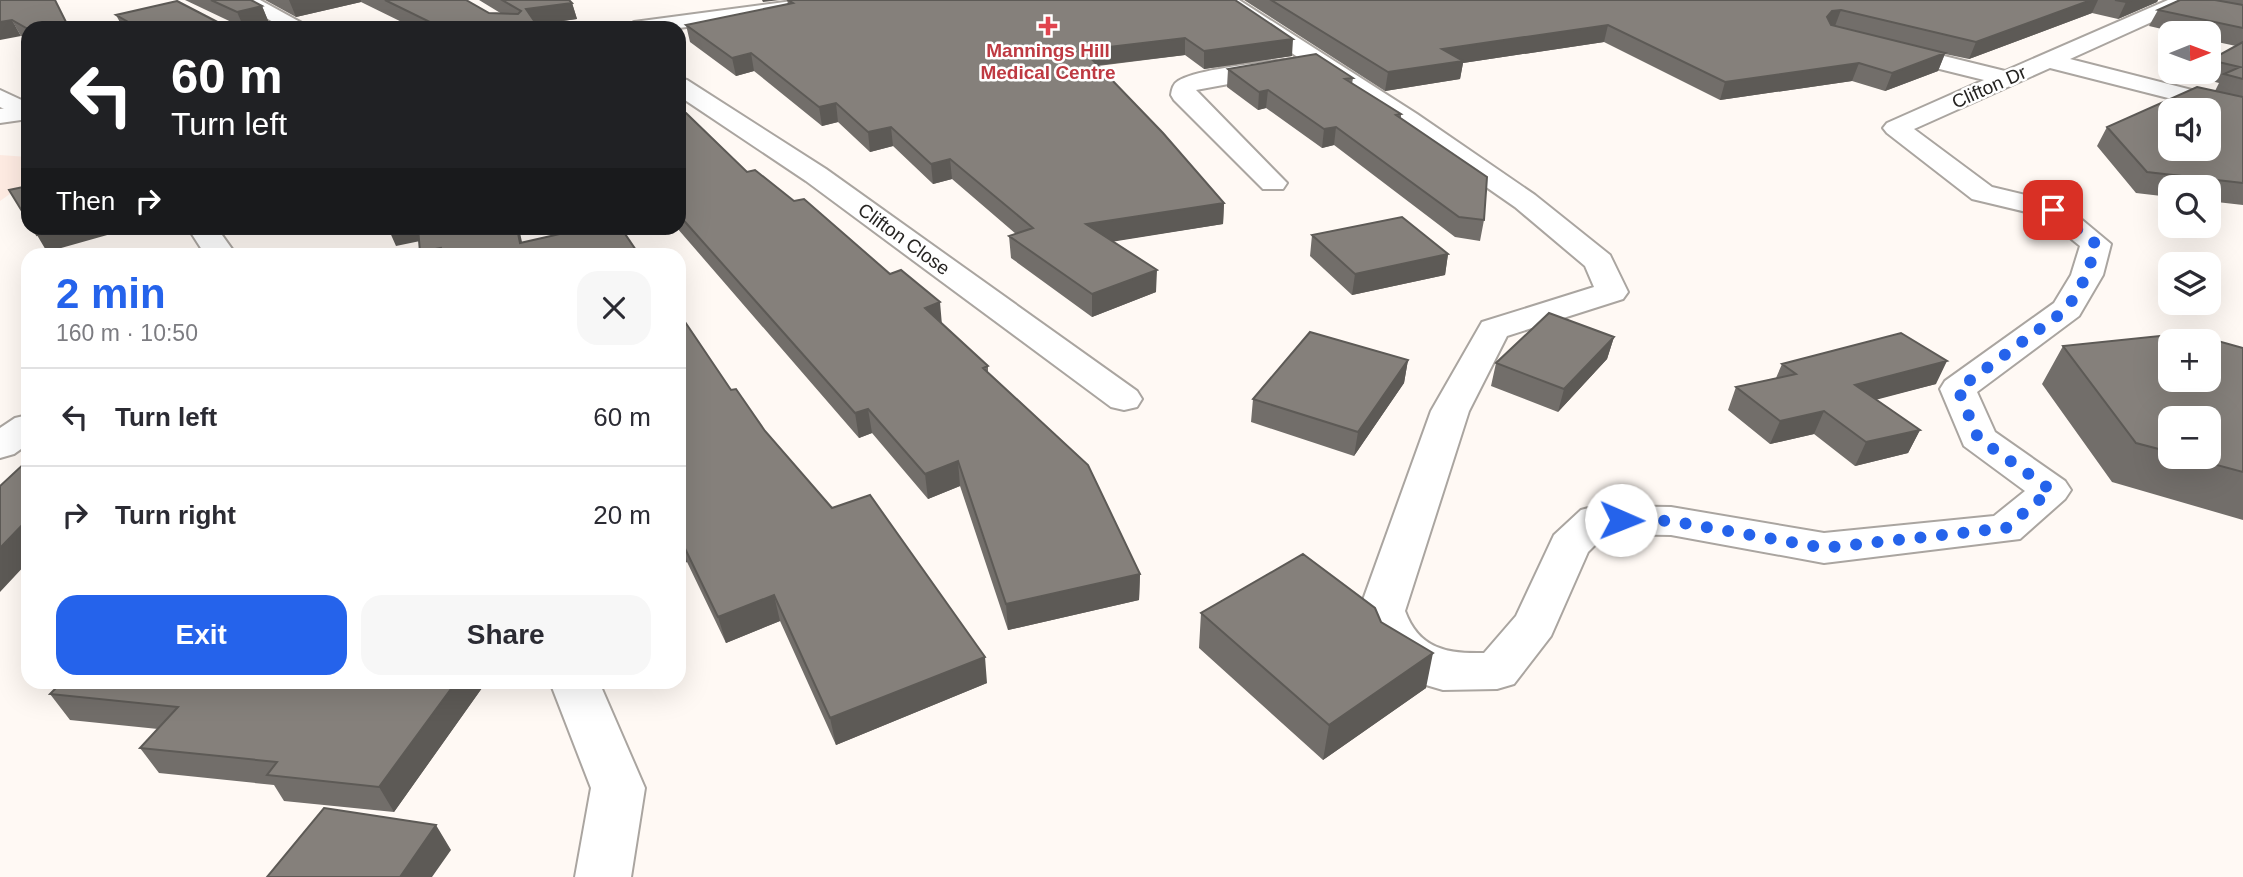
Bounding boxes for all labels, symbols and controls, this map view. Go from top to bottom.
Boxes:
marker: Mannings Hill Medical Centre [1038,16,1058,36]
north arrow [2158,21,2221,84]
map controls [2158,21,2221,469]
place label: Mannings Hill Medical Centre [980,40,1116,83]
icon: left [56,49,147,140]
text: 60 m [171,49,283,103]
street label: Clifton Dr [1949,61,2030,113]
button: sound [2158,98,2221,161]
text: Turn left [171,106,287,142]
button: search [2158,175,2221,238]
pin [2023,180,2083,240]
icon: right [129,182,167,220]
text: Then [56,186,115,216]
icon: arrive [2034,191,2072,229]
street label: Clifton Close [854,199,954,279]
button: layers [2158,252,2221,315]
text: 2 min [56,270,166,317]
button: close [577,271,651,345]
text: 160 m · 10:50 [56,320,198,346]
button: + [2158,329,2221,392]
icon: left [56,398,94,436]
text: Turn left [115,402,217,432]
text: 60 m [593,402,651,432]
button: − [2158,406,2221,469]
position arrow [1584,483,1658,557]
icon: right [56,496,94,534]
text: Turn right [115,500,236,530]
text: 20 m [593,500,651,530]
button: Exit [56,595,347,675]
button: Share [361,595,651,675]

